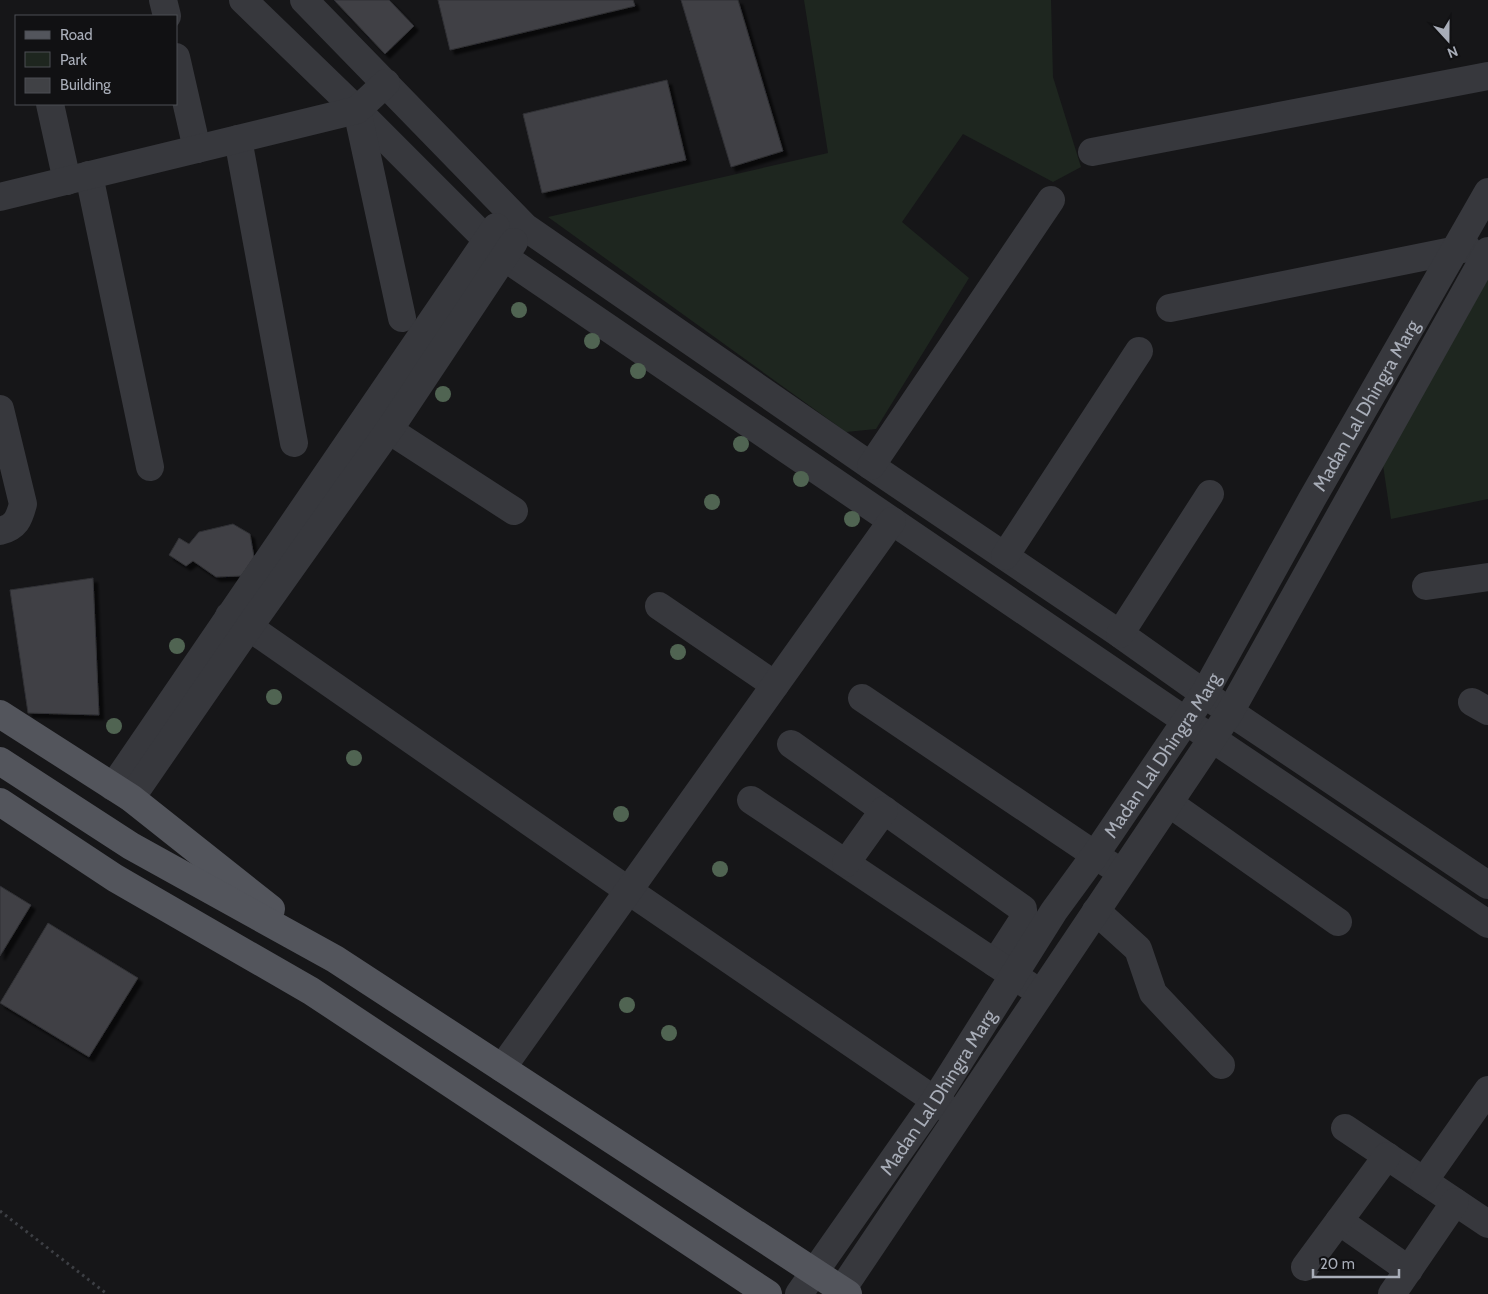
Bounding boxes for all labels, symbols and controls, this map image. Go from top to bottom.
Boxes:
legend [15,15,178,105]
north arrow [1423,15,1473,65]
text: Road [60,26,93,44]
text: N [1445,42,1461,62]
text: Park [60,51,87,69]
text: Building [60,76,111,94]
street label: Madan Lal Dhingra Marg [1308,315,1424,495]
street label: Madan Lal Dhingra Marg [1099,668,1225,842]
street label: Madan Lal Dhingra Marg [875,1005,1001,1179]
scale bar [1313,1246,1399,1278]
text: 20 m [1320,1255,1355,1273]

